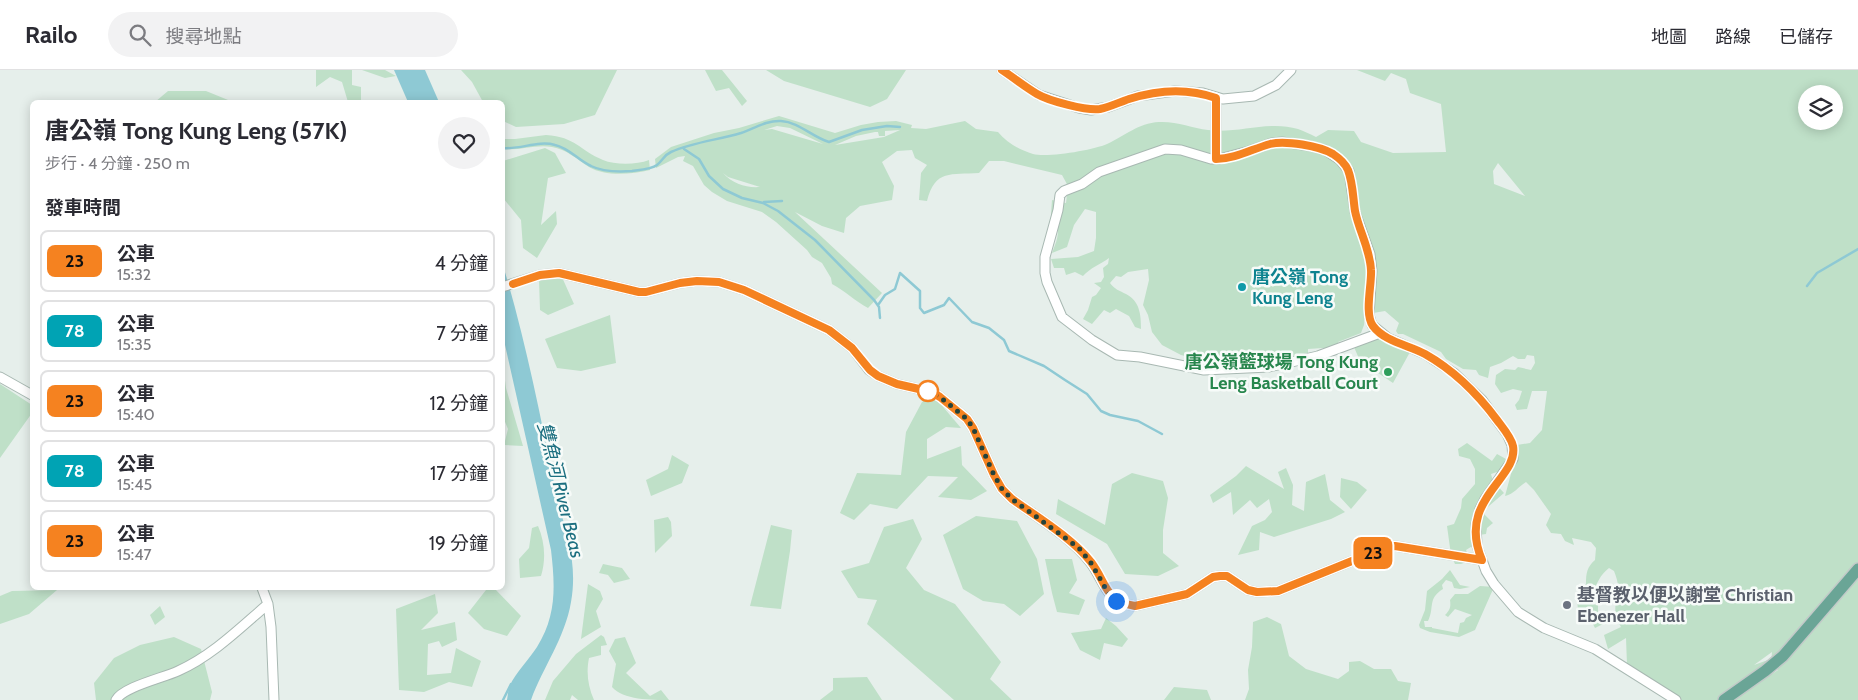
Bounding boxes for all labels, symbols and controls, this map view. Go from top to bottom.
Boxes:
search box [108,12,458,57]
text: Railo [25,20,78,49]
icon: search [126,21,154,49]
text: 搜尋地點 [166,25,242,48]
text: 地圖 [1651,26,1687,48]
text: 路線 [1715,26,1751,48]
text: 已儲存 [1779,26,1833,48]
map controls [1798,85,1843,130]
button: layers [1798,85,1843,130]
text: 唐公嶺 Tong Kung Leng (57K) [45,116,347,145]
button: heart [438,117,490,169]
text: 步行 · 4 分鐘 · 250 m [45,154,190,173]
text: 發車時間 [45,196,121,219]
text: 公車 [117,242,155,265]
text: 23 [65,250,84,272]
text: 4 分鐘 [435,252,488,275]
text: 15:32 [117,265,151,284]
place label: 唐公嶺 Tong Kung Leng [1252,266,1348,309]
marker: 唐公嶺 Tong Kung Leng [1236,281,1248,293]
text: 公車 [117,312,155,335]
text: 78 [64,320,85,342]
text: 7 分鐘 [436,322,488,345]
text: 15:35 [117,335,152,354]
place label: 唐公嶺籃球場 Tong Kung Leng Basketball Court [1184,351,1378,394]
marker: 唐公嶺籃球場 Tong Kung Leng Basketball Court [1382,366,1394,378]
unlabelled marker [917,380,939,402]
text: 公車 [117,382,155,405]
text: 23 [65,390,84,412]
text: 12 分鐘 [430,392,488,415]
text: 15:40 [117,405,155,424]
water label: 雙魚河 River Beas [533,420,589,560]
text: 公車 [117,452,155,475]
text: 78 [64,460,85,482]
text: 17 分鐘 [430,462,488,485]
text: 15:45 [117,475,152,494]
text: 公車 [117,522,155,545]
text: 23 [65,530,84,552]
text: 19 分鐘 [429,532,488,555]
line badge: 23 [1350,537,1396,569]
text: 23 [1363,542,1383,564]
text: 15:47 [117,545,152,564]
place label: 基督教以便以謝堂 Christian Ebenezer Hall [1577,584,1793,627]
your location [1104,589,1129,614]
marker: 基督教以便以謝堂 Christian Ebenezer Hall [1561,599,1573,611]

